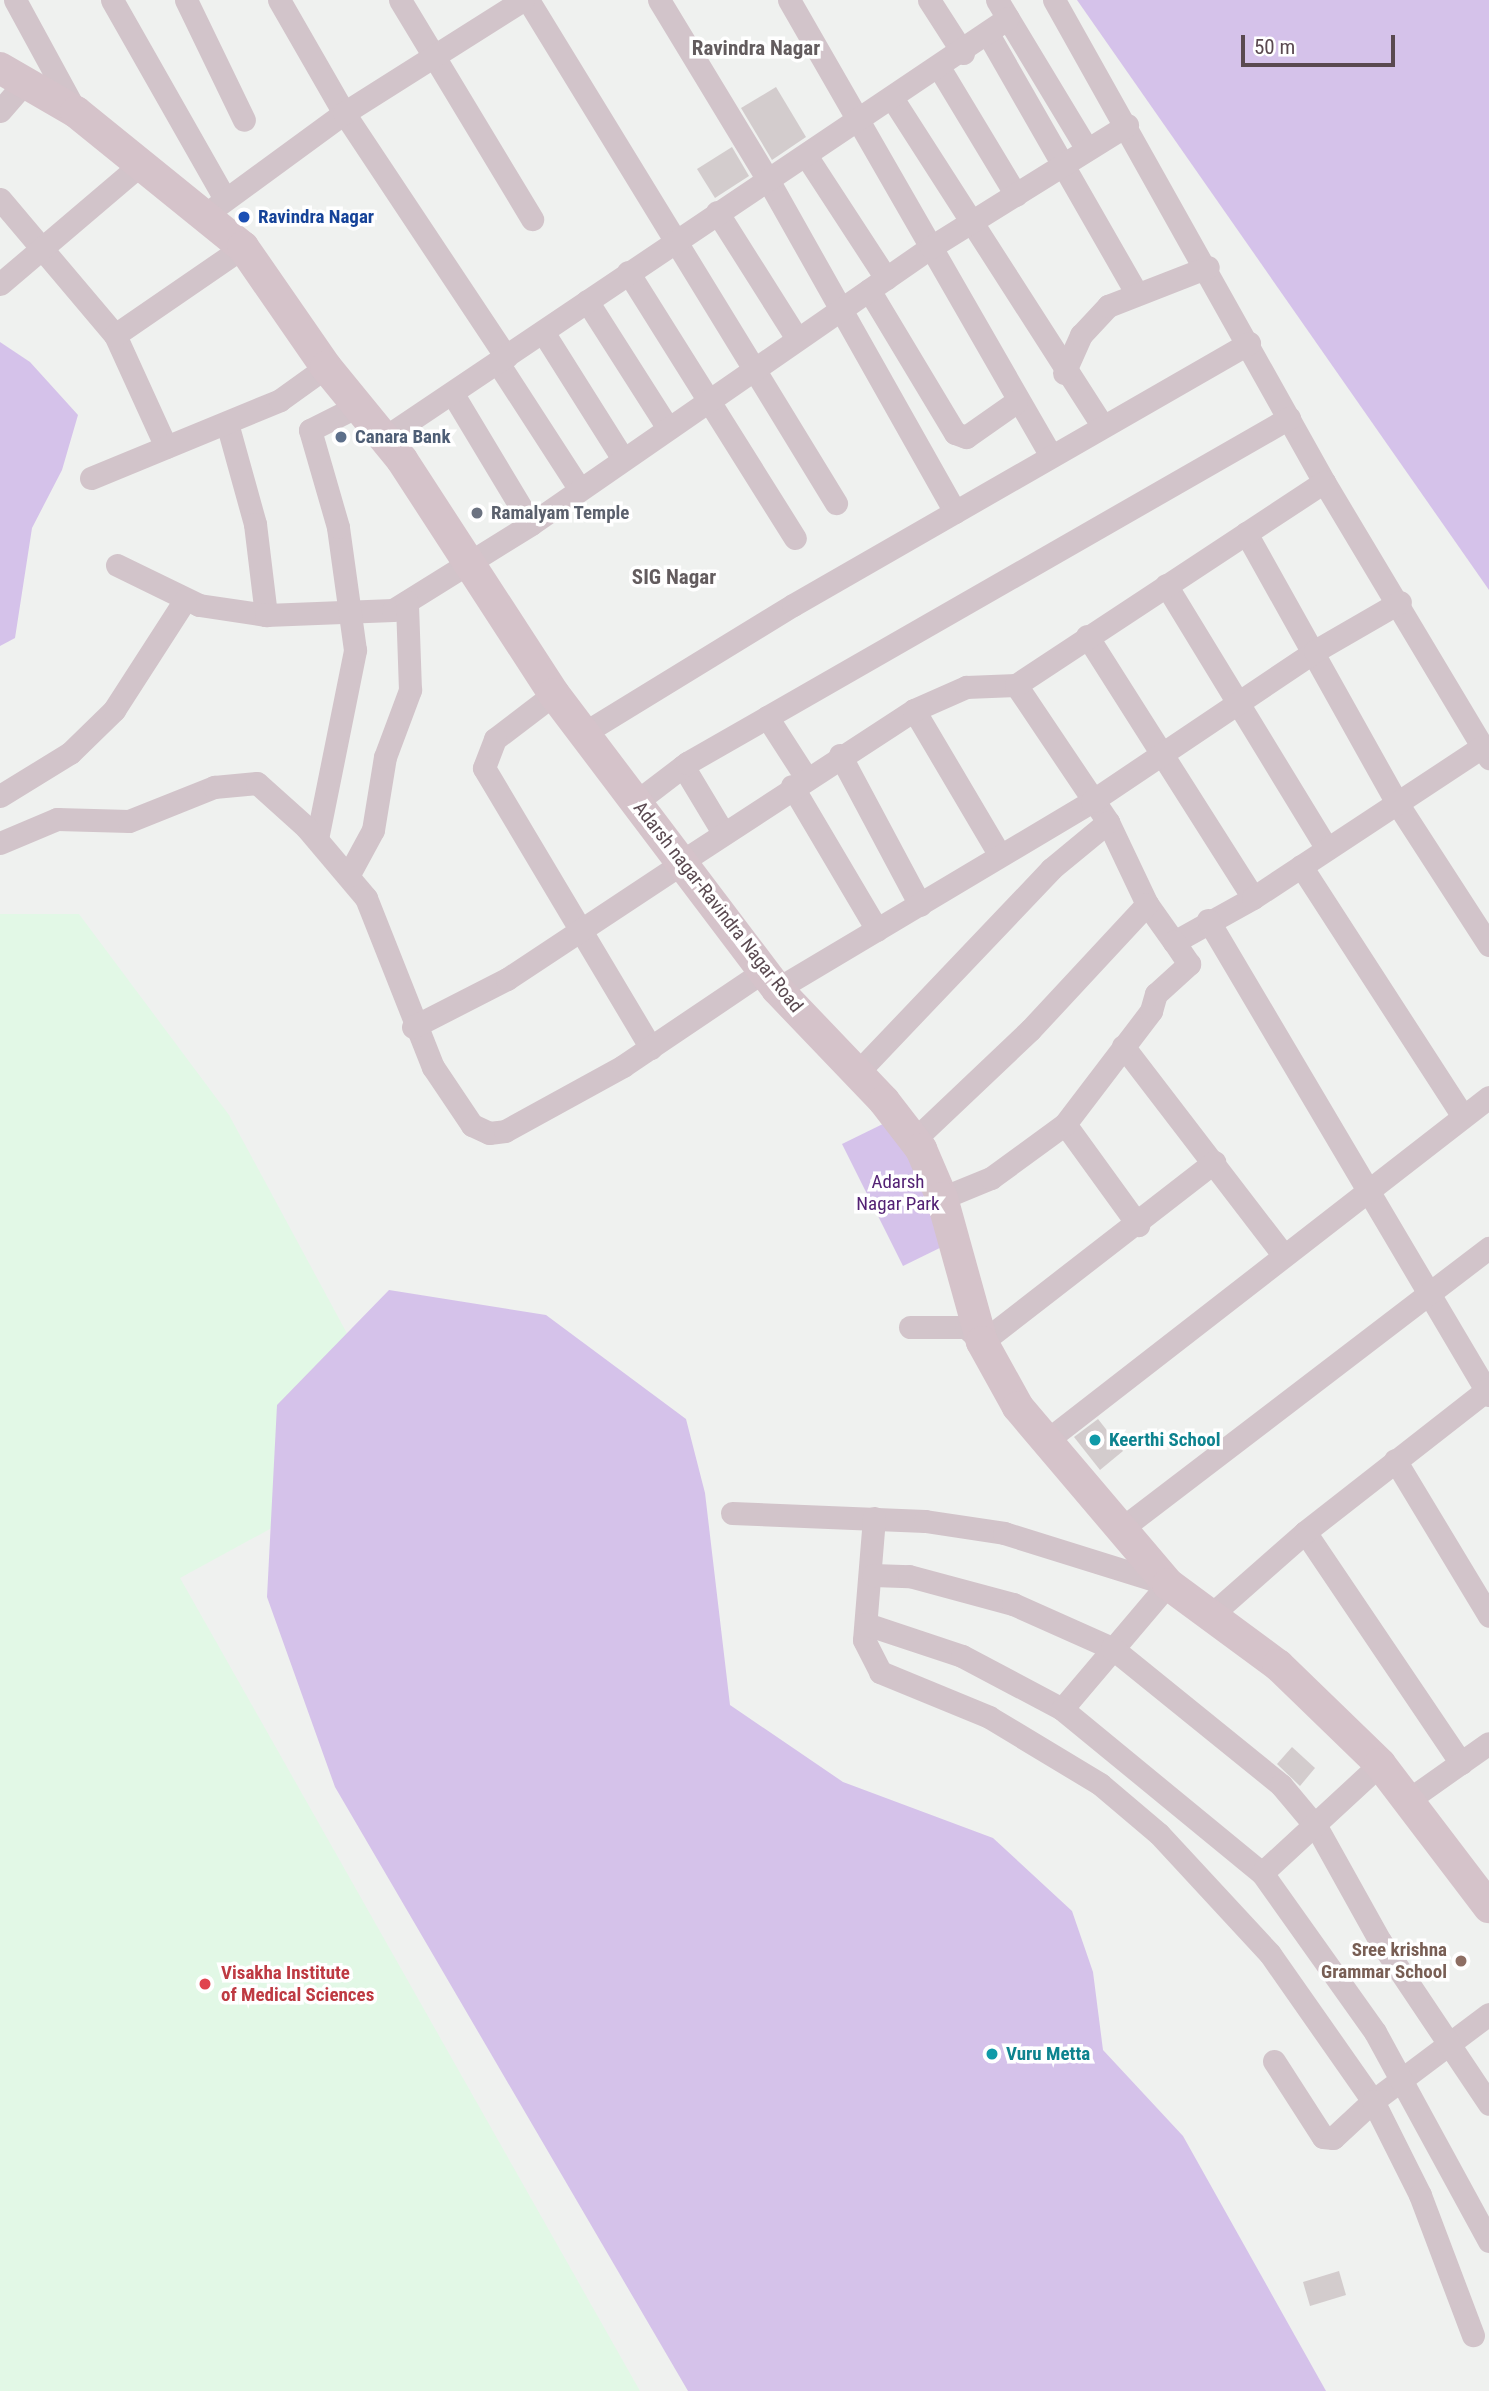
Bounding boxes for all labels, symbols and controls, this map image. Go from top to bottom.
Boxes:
scale bar [1244,21,1398,65]
district label: Ravindra Nagar [692,35,820,61]
text: 50 m [1254,35,1295,59]
place label: Ravindra Nagar [258,206,374,228]
marker: Ravindra Nagar [236,209,252,225]
place label: Canara Bank [355,426,450,448]
marker: Canara Bank [333,429,349,445]
place label: Ramalyam Temple [491,502,630,524]
marker: Ramalyam Temple [469,505,485,521]
district label: SIG Nagar [632,564,716,590]
street label: Adarsh nagar-Ravindra Nagar Road [629,797,807,1017]
park label: Adarsh Nagar Park [856,1171,940,1215]
place label: Keerthi School [1109,1429,1221,1451]
marker: Keerthi School [1087,1432,1103,1448]
place label: Sree krishna Grammar School [1321,1939,1447,1983]
marker: Sree krishna Grammar School [1453,1953,1469,1969]
place label: Visakha Institute of Medical Sciences [221,1962,374,2006]
marker: Visakha Institute of Medical Sciences [195,1974,215,1994]
place label: Vuru Metta [1006,2043,1090,2065]
marker: Vuru Metta [984,2046,1000,2062]

